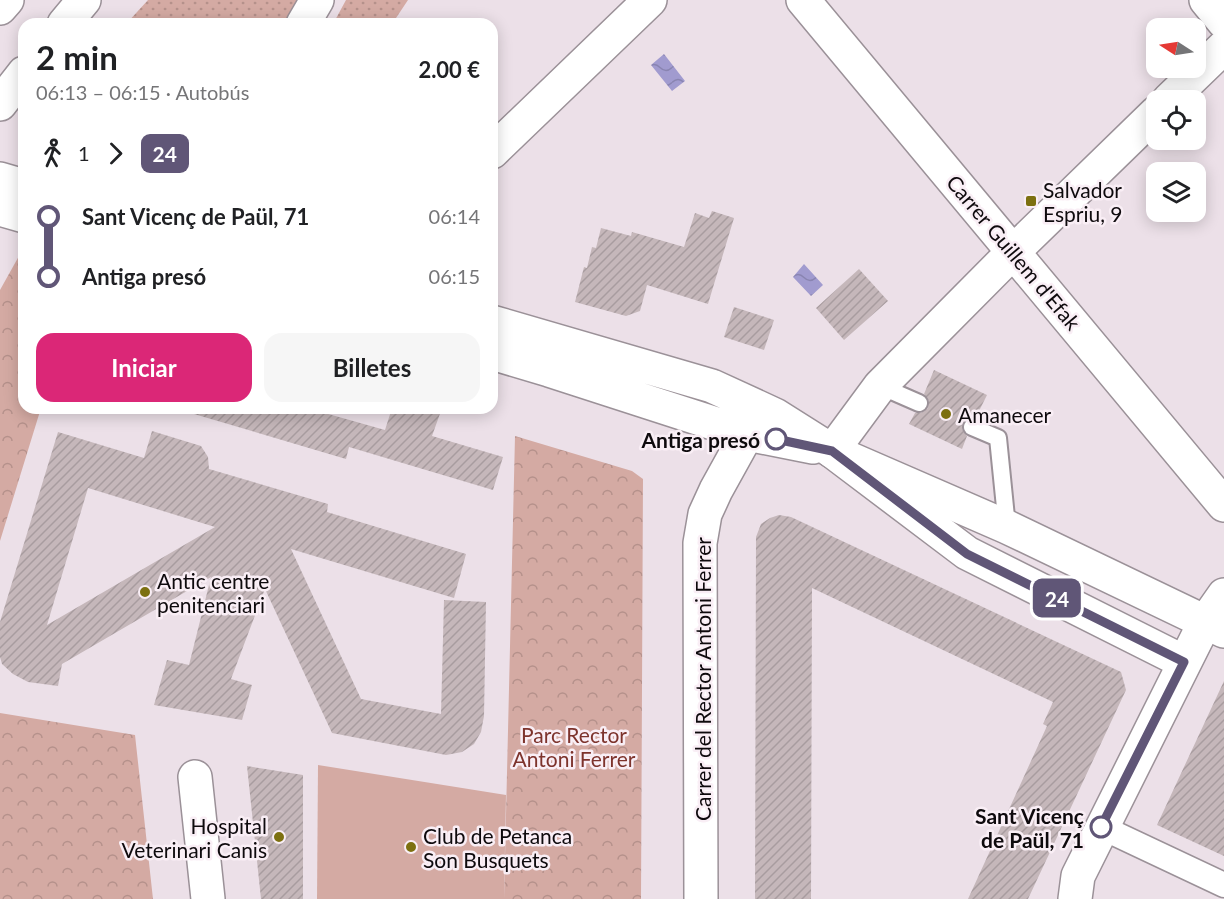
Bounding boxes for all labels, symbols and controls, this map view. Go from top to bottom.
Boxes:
north arrow [1146,18,1206,78]
map controls [1146,18,1206,222]
text: 2 min [36,37,118,77]
text: 2.00 € [418,56,480,83]
text: 06:13 – 06:15 · Autobús [36,80,249,104]
button: locate [1146,90,1206,150]
icon: walk [36,137,69,170]
icon: forward [99,137,132,170]
text: 1 [78,141,90,165]
text: 24 [153,141,177,166]
button: layers [1146,162,1206,222]
street label: Carrer Guillem d'Efak [942,169,1086,335]
place label: Salvador Espriu, 9 [1043,177,1123,226]
marker: Salvador Espriu, 9 [1024,194,1038,208]
text: Sant Vicenç de Paül, 71 [82,203,309,230]
text: 06:14 [429,204,480,228]
text: Antiga presó [82,263,206,290]
text: 06:15 [429,264,480,288]
button: Iniciar [36,333,252,402]
button: Billetes [264,333,480,402]
place label: Amanecer [958,402,1052,427]
marker: Amanecer [939,407,953,421]
place label: Antiga presó [640,427,760,452]
marker: Antiga presó [765,428,787,450]
street label: Carrer del Rector Antoni Ferrer [690,537,715,821]
place label: Antic centre penitenciari [157,568,269,617]
line badge: 24 [1030,578,1084,618]
marker: Antic centre penitenciari [138,585,152,599]
text: 24 [1045,586,1069,611]
park label: Parc Rector Antoni Ferrer [513,722,636,771]
place label: Sant Vicenç de Paül, 71 [975,803,1084,852]
place label: Hospital Veterinari Canis [122,813,267,862]
marker: Sant Vicenç de Paül, 71 [1090,816,1112,838]
place label: Club de Petanca Son Busquets [423,823,572,872]
marker: Hospital Veterinari Canis [272,830,286,844]
marker: Club de Petanca Son Busquets [404,840,418,854]

